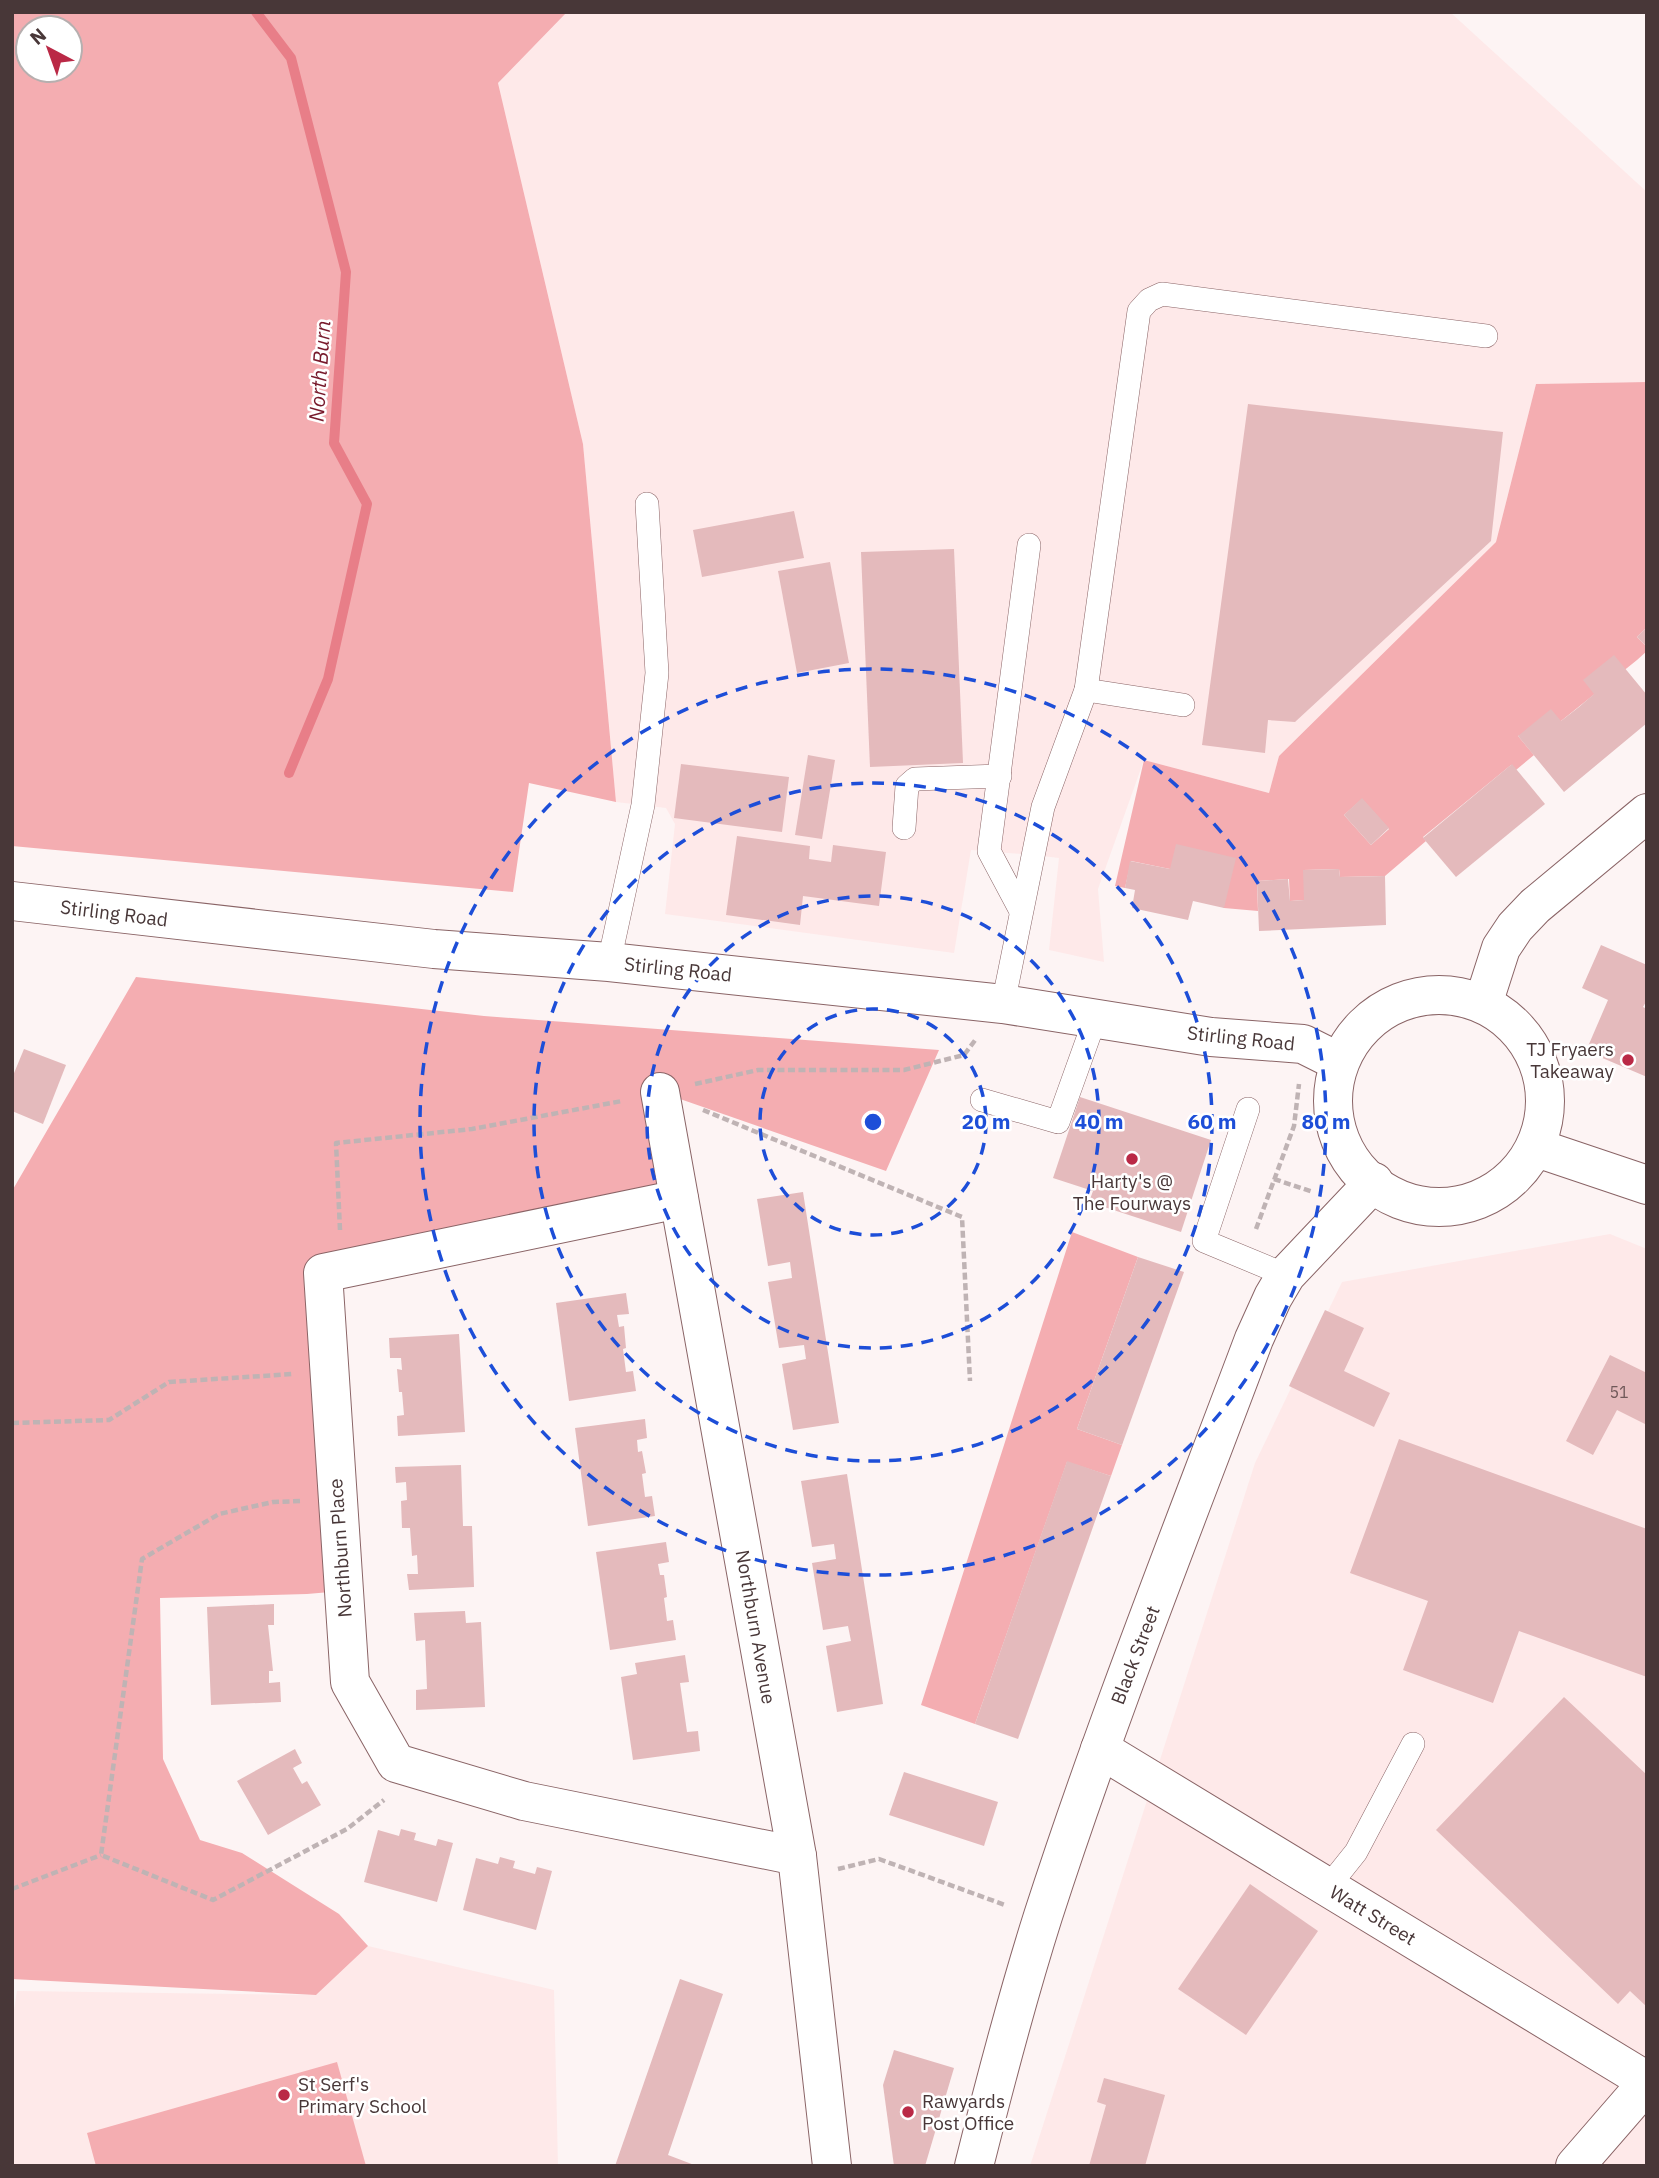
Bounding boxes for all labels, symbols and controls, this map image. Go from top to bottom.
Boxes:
north arrow [14,14,84,84]
text: N [25,23,51,50]
water label: North Burn [301,319,337,423]
street label: Stirling Road [59,894,169,932]
street label: Stirling Road [623,951,733,987]
street label: Stirling Road [1186,1020,1296,1056]
place label: TJ Fryaers Takeaway [1526,1037,1615,1083]
marker: TJ Fryaers Takeaway [1620,1052,1636,1068]
text: 20 m [962,1107,1010,1135]
text: 40 m [1075,1107,1123,1135]
text: 60 m [1188,1107,1236,1135]
text: 80 m [1302,1107,1350,1135]
centre of rings [861,1110,885,1134]
marker: Harty's @ The Fourways [1124,1151,1140,1167]
place label: Harty's @ The Fourways [1073,1169,1191,1215]
house number: 51 [1609,1382,1629,1402]
street label: Northburn Place [323,1478,357,1618]
street label: Northburn Avenue [731,1548,781,1706]
street label: Black Street [1105,1602,1165,1708]
street label: Watt Street [1325,1880,1421,1950]
place label: St Serf's Primary School [298,2072,427,2118]
marker: St Serf's Primary School [276,2087,292,2103]
place label: Rawyards Post Office [922,2089,1014,2135]
marker: Rawyards Post Office [900,2104,916,2120]

